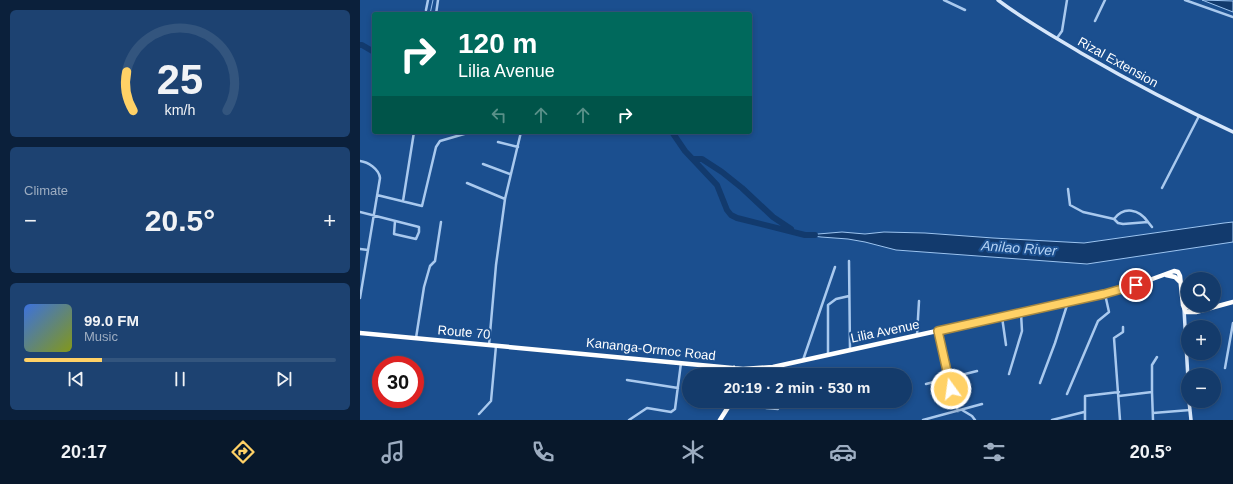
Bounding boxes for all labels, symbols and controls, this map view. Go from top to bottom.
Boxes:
icon: right [392,28,444,80]
text: 120 m [458,28,537,59]
street label: Rizal Extension [1075,34,1161,90]
text: 25 [157,56,203,103]
text: Lilia Avenue [458,61,555,81]
text: km/h [165,102,196,118]
icon: left [488,104,510,126]
icon: ahead [530,104,552,126]
icon: ahead [572,104,594,126]
icon: right [614,104,636,126]
text: Climate [24,183,68,198]
text: 20.5° [145,204,215,237]
text: − [24,208,37,233]
text: + [323,208,336,233]
water label: Anilao River [980,237,1059,259]
pin [1119,268,1153,302]
map controls [1181,272,1221,408]
button: search [1181,272,1221,312]
icon: arrive [1125,274,1147,296]
text: 99.0 FM [84,312,139,329]
street label: Lilia Avenue [849,316,921,346]
button: + [1181,320,1221,360]
street label: Route 70 [437,322,491,342]
text: Music [84,329,118,344]
street label: Kananga-Ormoc Road [586,335,716,363]
speed limit sign: 30 [372,356,424,408]
icon: previous [65,368,87,390]
icon: pause [169,368,191,390]
icon: next [273,368,295,390]
position arrow [930,368,972,410]
button: − [1181,368,1221,408]
text: 20:19 · 2 min · 530 m [724,379,870,396]
icon: directions [229,438,257,466]
icon: music [379,438,407,466]
icon: phone [529,438,557,466]
icon: climate [679,438,707,466]
icon: car [829,438,857,466]
icon: filters [980,438,1008,466]
text: 20:17 [61,442,107,462]
text: 20.5° [1130,442,1172,462]

